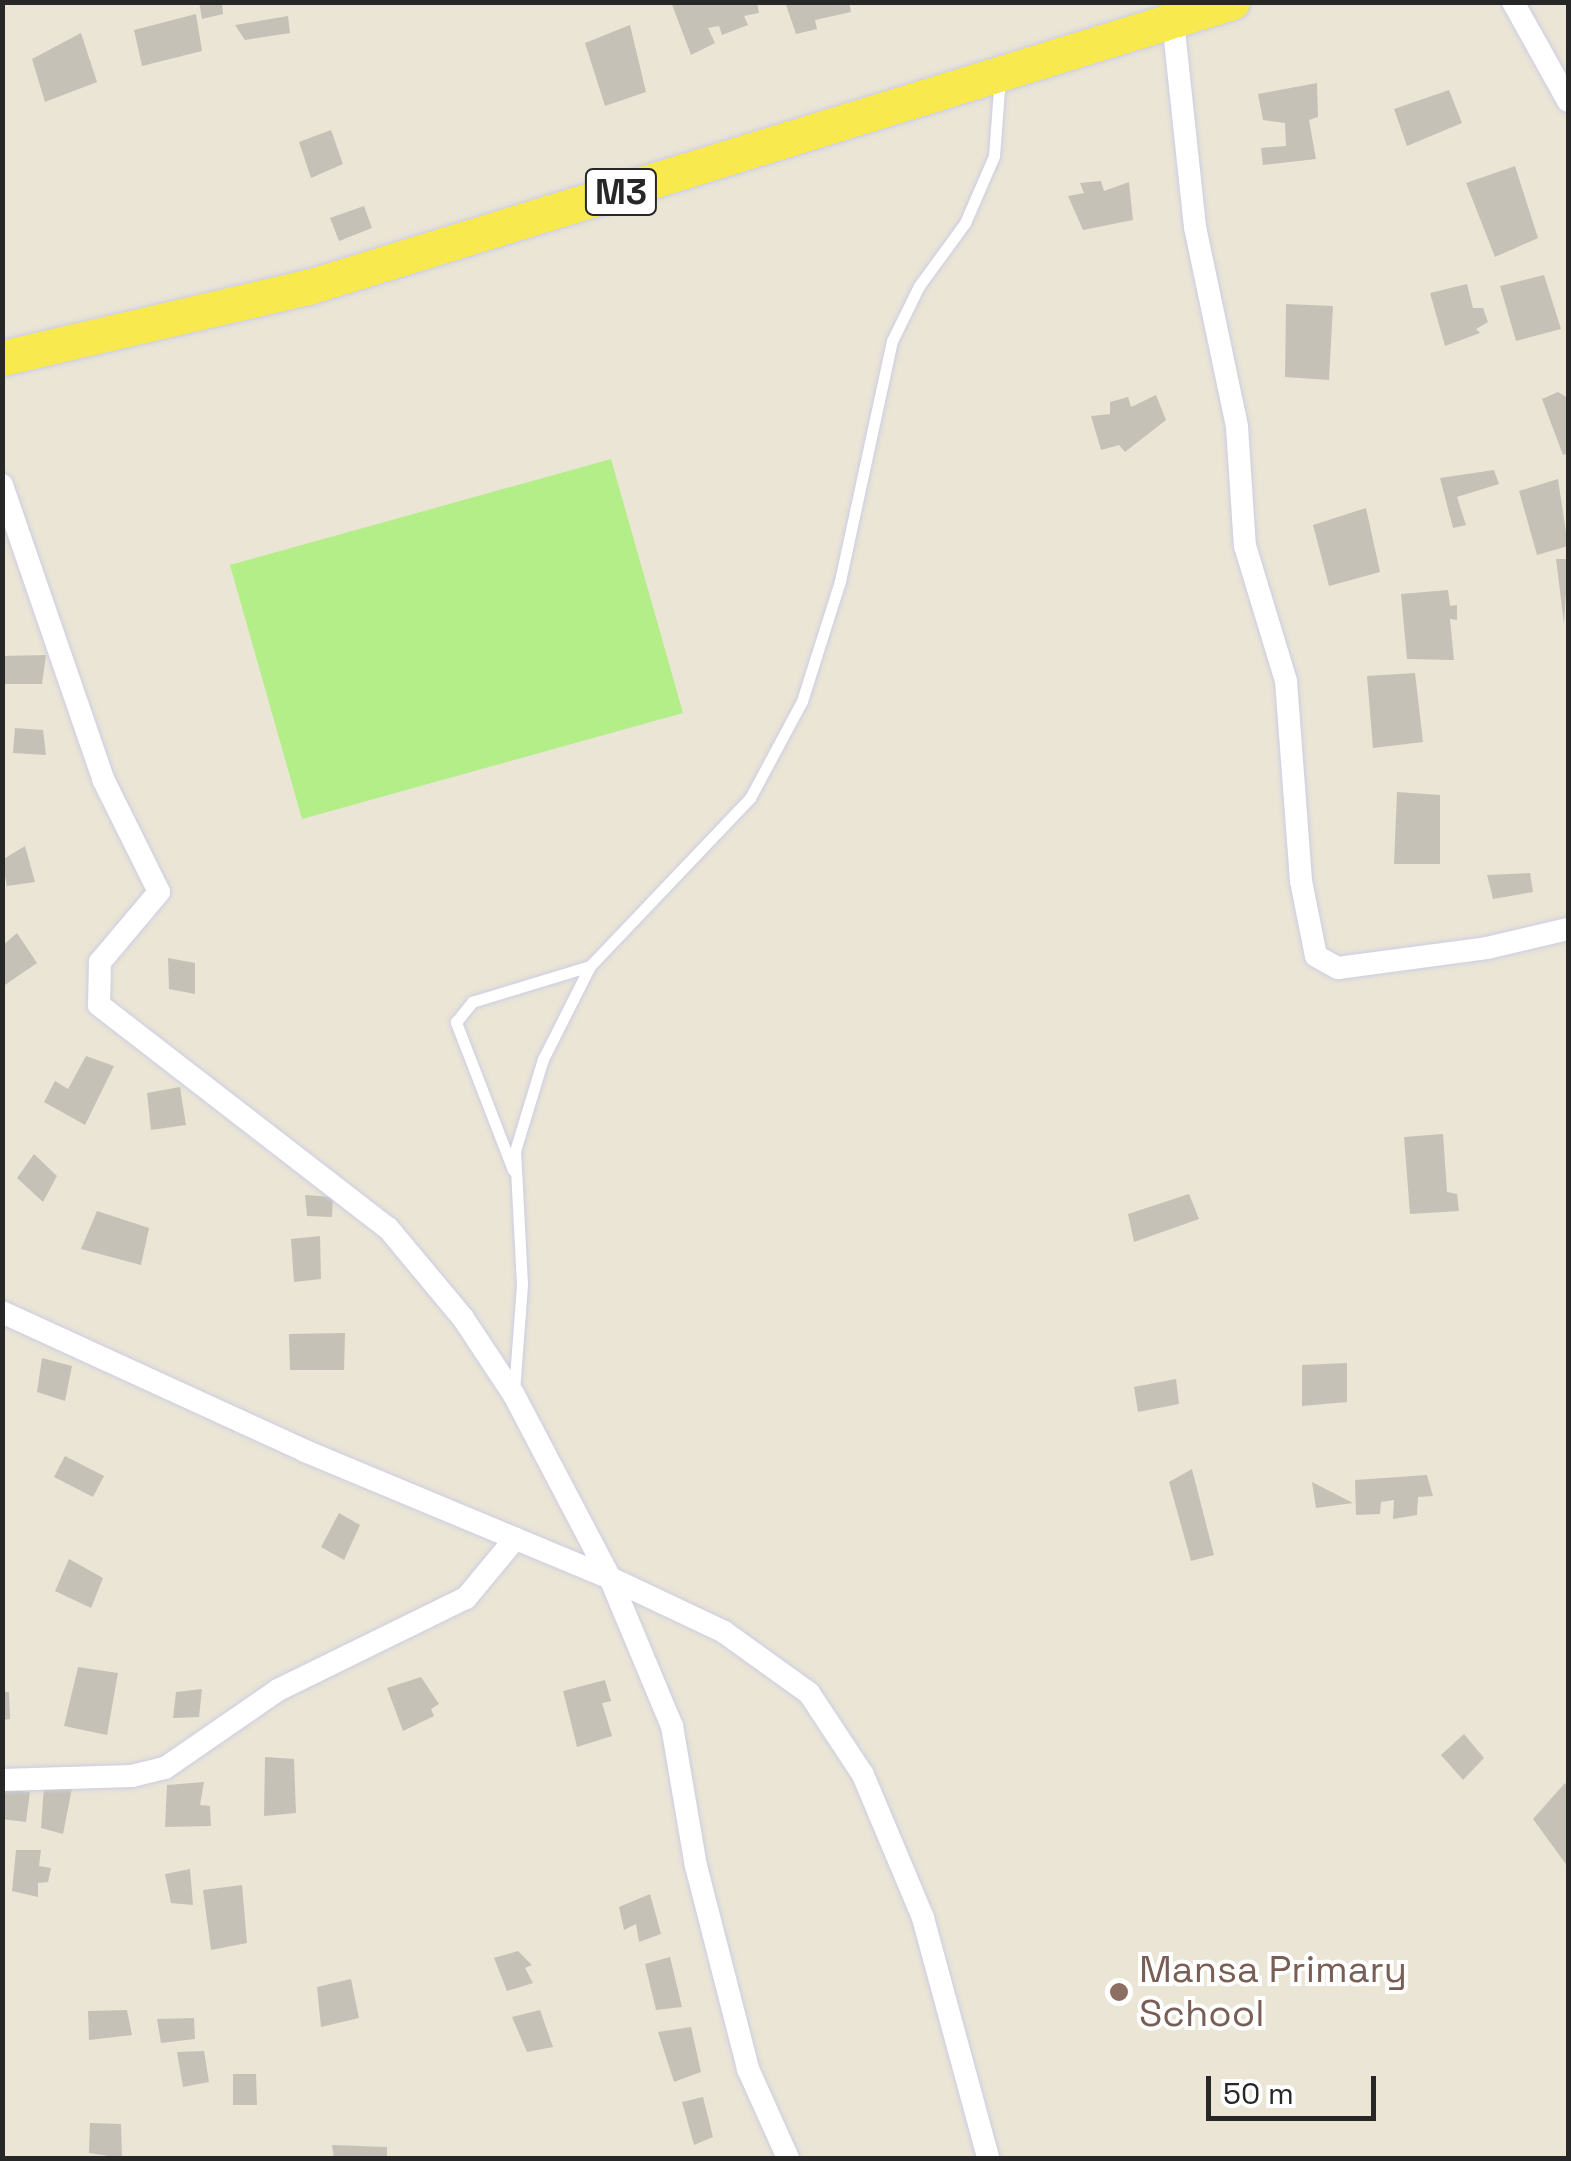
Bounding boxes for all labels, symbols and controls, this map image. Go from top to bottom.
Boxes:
road number: M3 [584,162,658,222]
place label: Mansa Primary School [1139,1947,1407,2036]
marker: Mansa Primary School [1108,1981,1130,2003]
scale bar [1211,2056,1381,2118]
text: 50 m [1223,2074,1294,2113]

